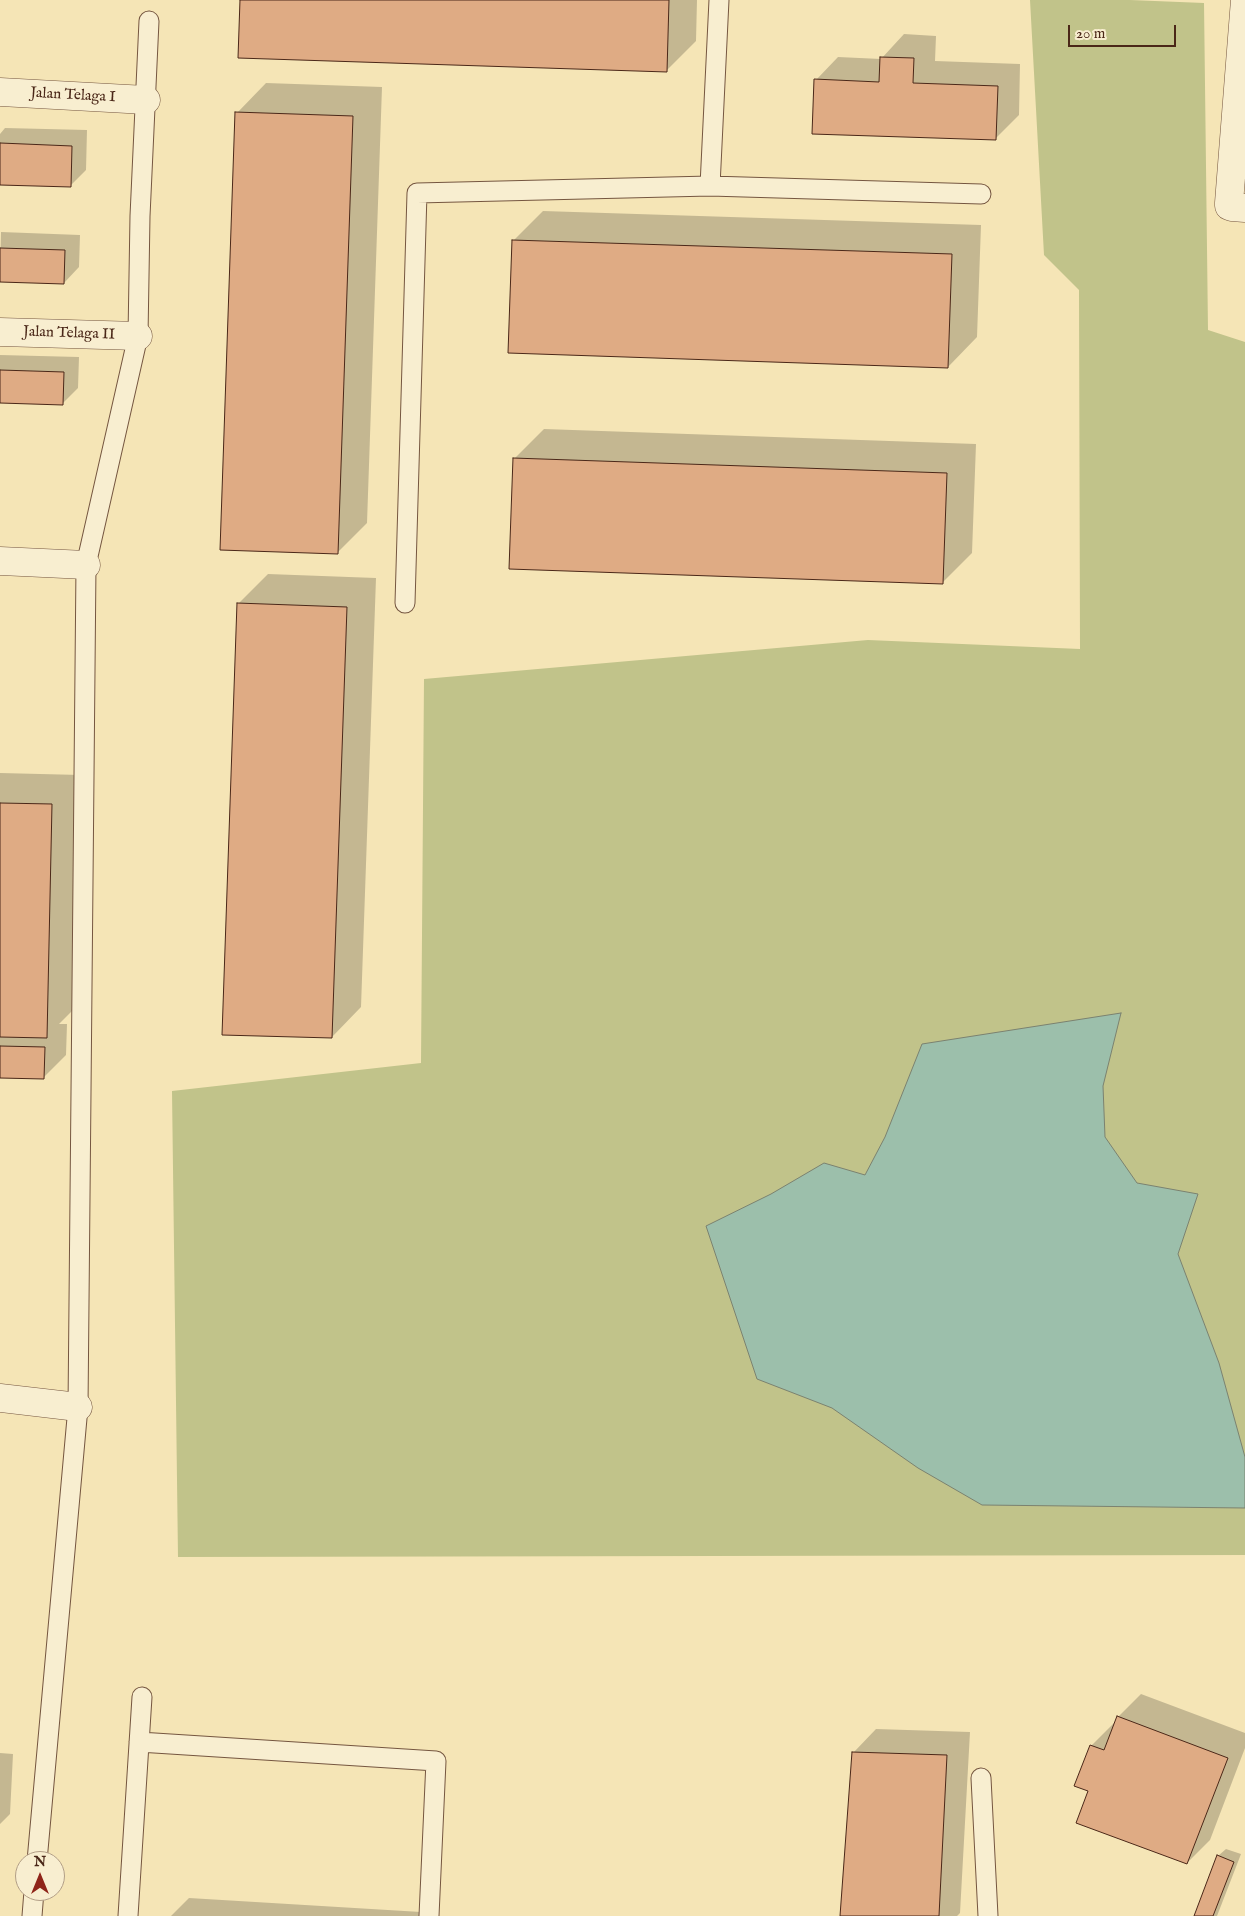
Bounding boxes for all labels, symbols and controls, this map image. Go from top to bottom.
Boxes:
scale bar [1070,15,1178,47]
text: 20 m [1076,24,1105,43]
street label: Jalan Telaga I [30,85,116,107]
street label: Jalan Telaga II [23,323,115,345]
north arrow [15,1851,65,1901]
text: N [34,1853,46,1871]

